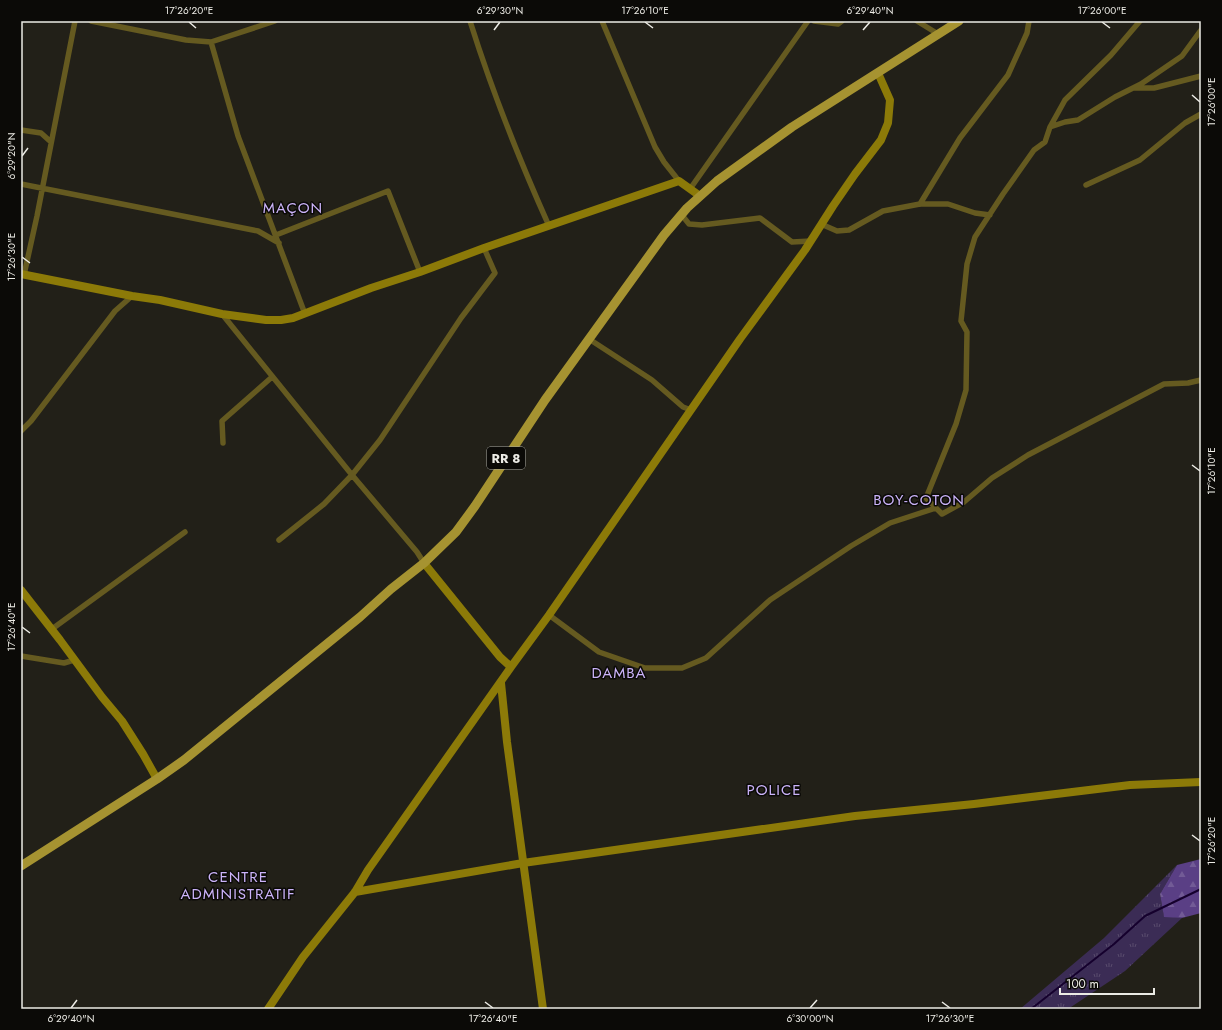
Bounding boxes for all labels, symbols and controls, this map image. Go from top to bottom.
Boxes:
text: 17°26'20"E [165,3,213,18]
text: 6°29'30"N [477,3,523,18]
text: 17°26'10"E [621,3,669,18]
text: 6°29'40"N [846,3,894,18]
text: 17°26'00"E [1078,3,1126,18]
text: 17°26'00"E [1204,78,1219,126]
text: 6°29'20"N [4,133,19,179]
district label: MAÇON [263,197,323,219]
text: 17°26'30"E [4,233,19,281]
road number: RR 8 [487,447,525,469]
text: 17°26'10"E [1204,447,1219,495]
district label: BOY-COTON [873,489,965,511]
text: 17°26'40"E [4,603,19,651]
district label: DAMBA [592,662,646,684]
district label: POLICE [746,779,802,801]
text: 17°26'20"E [1204,817,1219,865]
district label: CENTRE ADMINISTRATIF [181,866,295,905]
scale bar [1060,970,1154,996]
text: 100 m [1066,975,1099,993]
text: 6°29'40"N [47,1011,95,1026]
text: 17°26'40"E [469,1011,517,1026]
text: 6°30'00"N [786,1011,834,1026]
text: 17°26'30"E [926,1011,974,1026]

